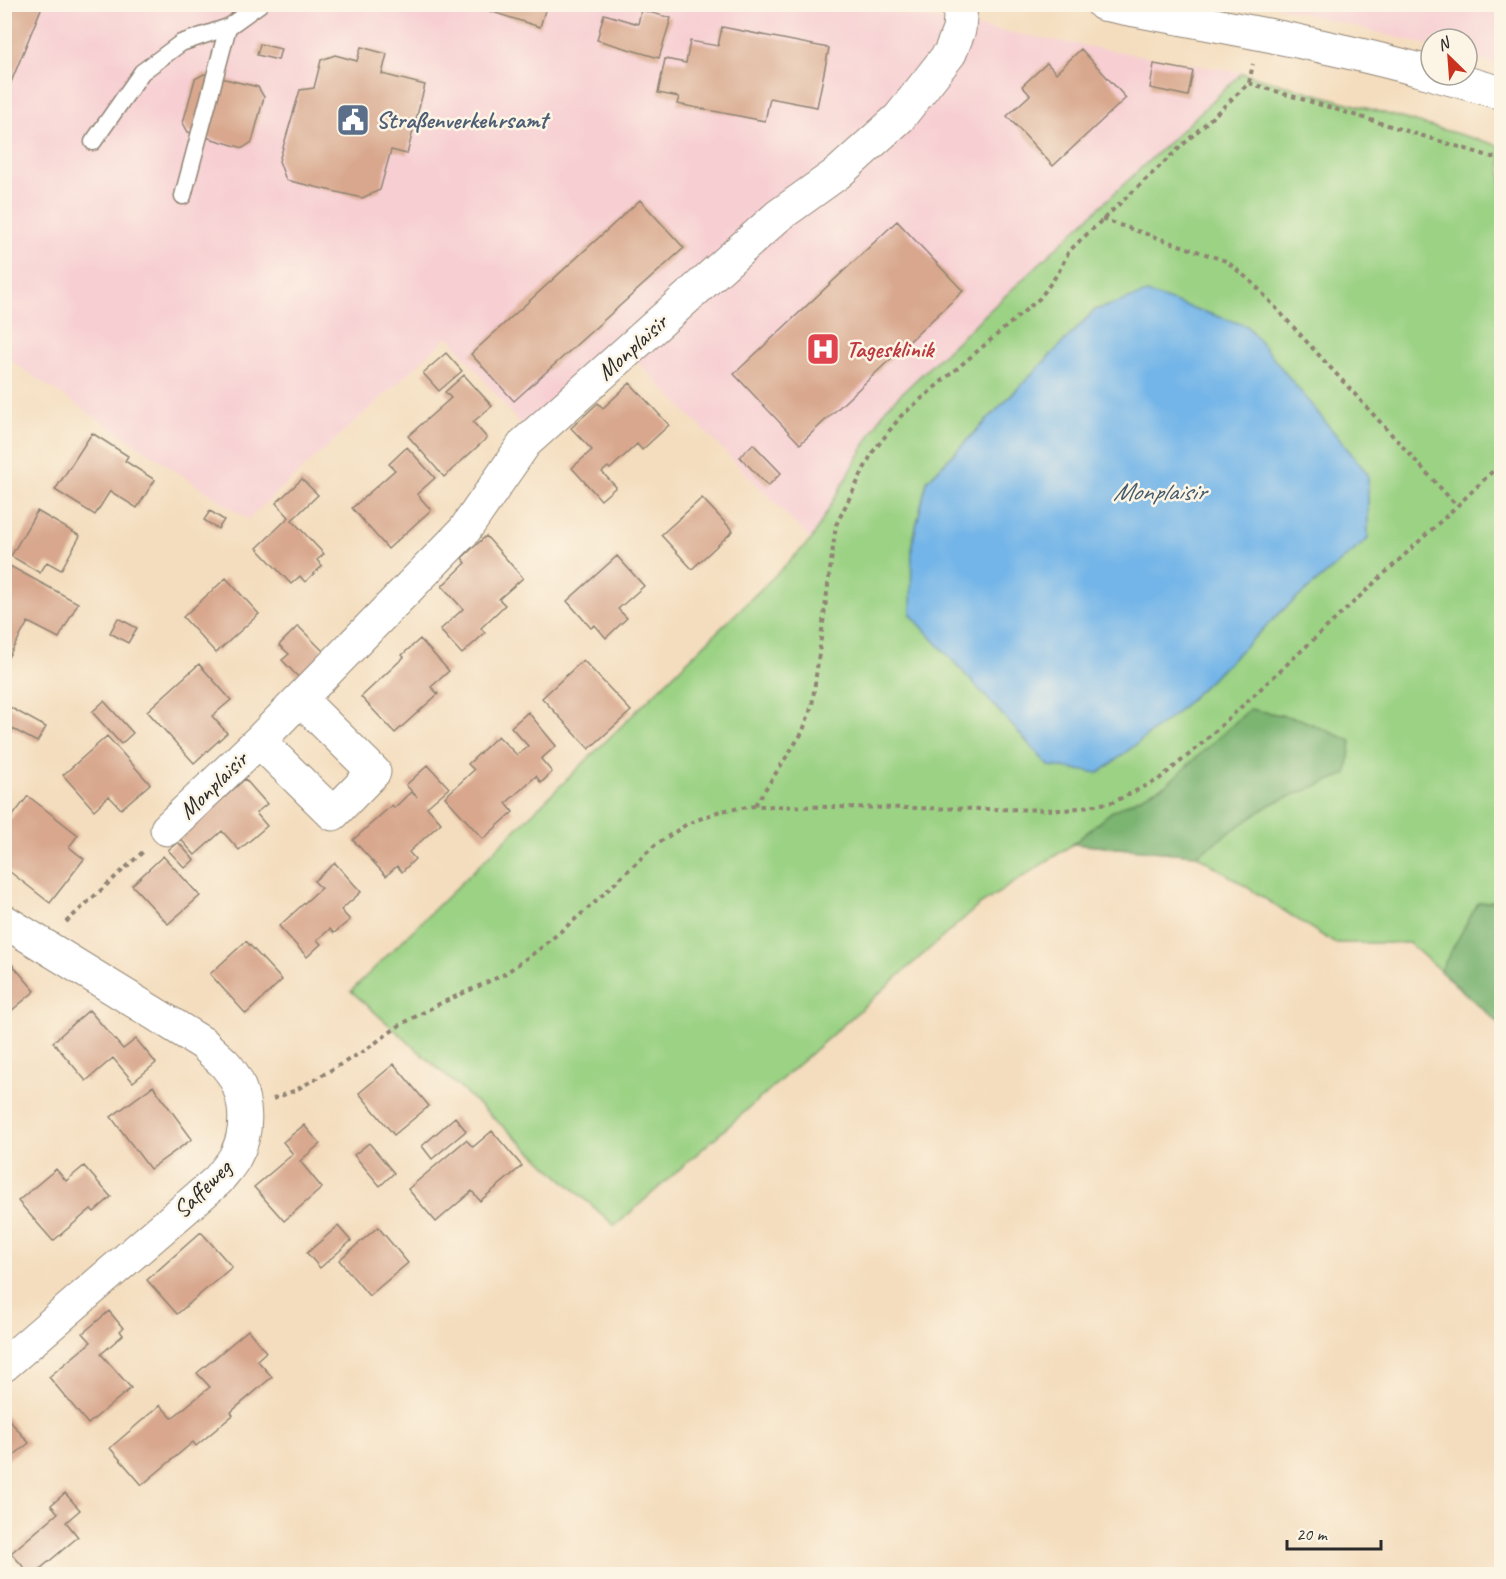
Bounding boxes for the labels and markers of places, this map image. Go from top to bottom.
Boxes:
public building icon: Straßenverkehrsamt [335,102,371,138]
place label: Straßenverkehrsamt [376,105,551,135]
hospital icon: Tagesklinik [805,331,841,367]
place label: Tagesklinik [846,334,935,364]

